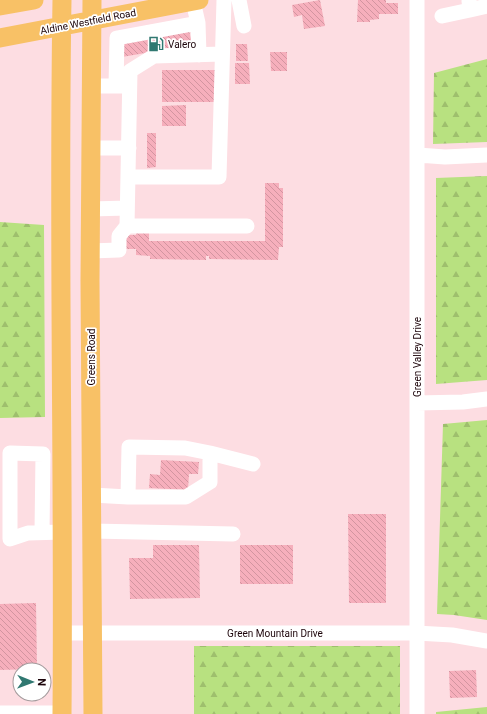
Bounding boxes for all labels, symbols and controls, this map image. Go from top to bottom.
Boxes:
street label: Aldine Westfield Road [39,7,137,36]
fuel station icon: Valero [147,35,165,53]
place label: Valero [168,39,197,50]
street label: Green Valley Drive [412,317,423,397]
street label: Greens Road [86,329,97,385]
street label: Green Mountain Drive [227,628,323,639]
north arrow [12,662,52,702]
text: N [35,678,48,686]

